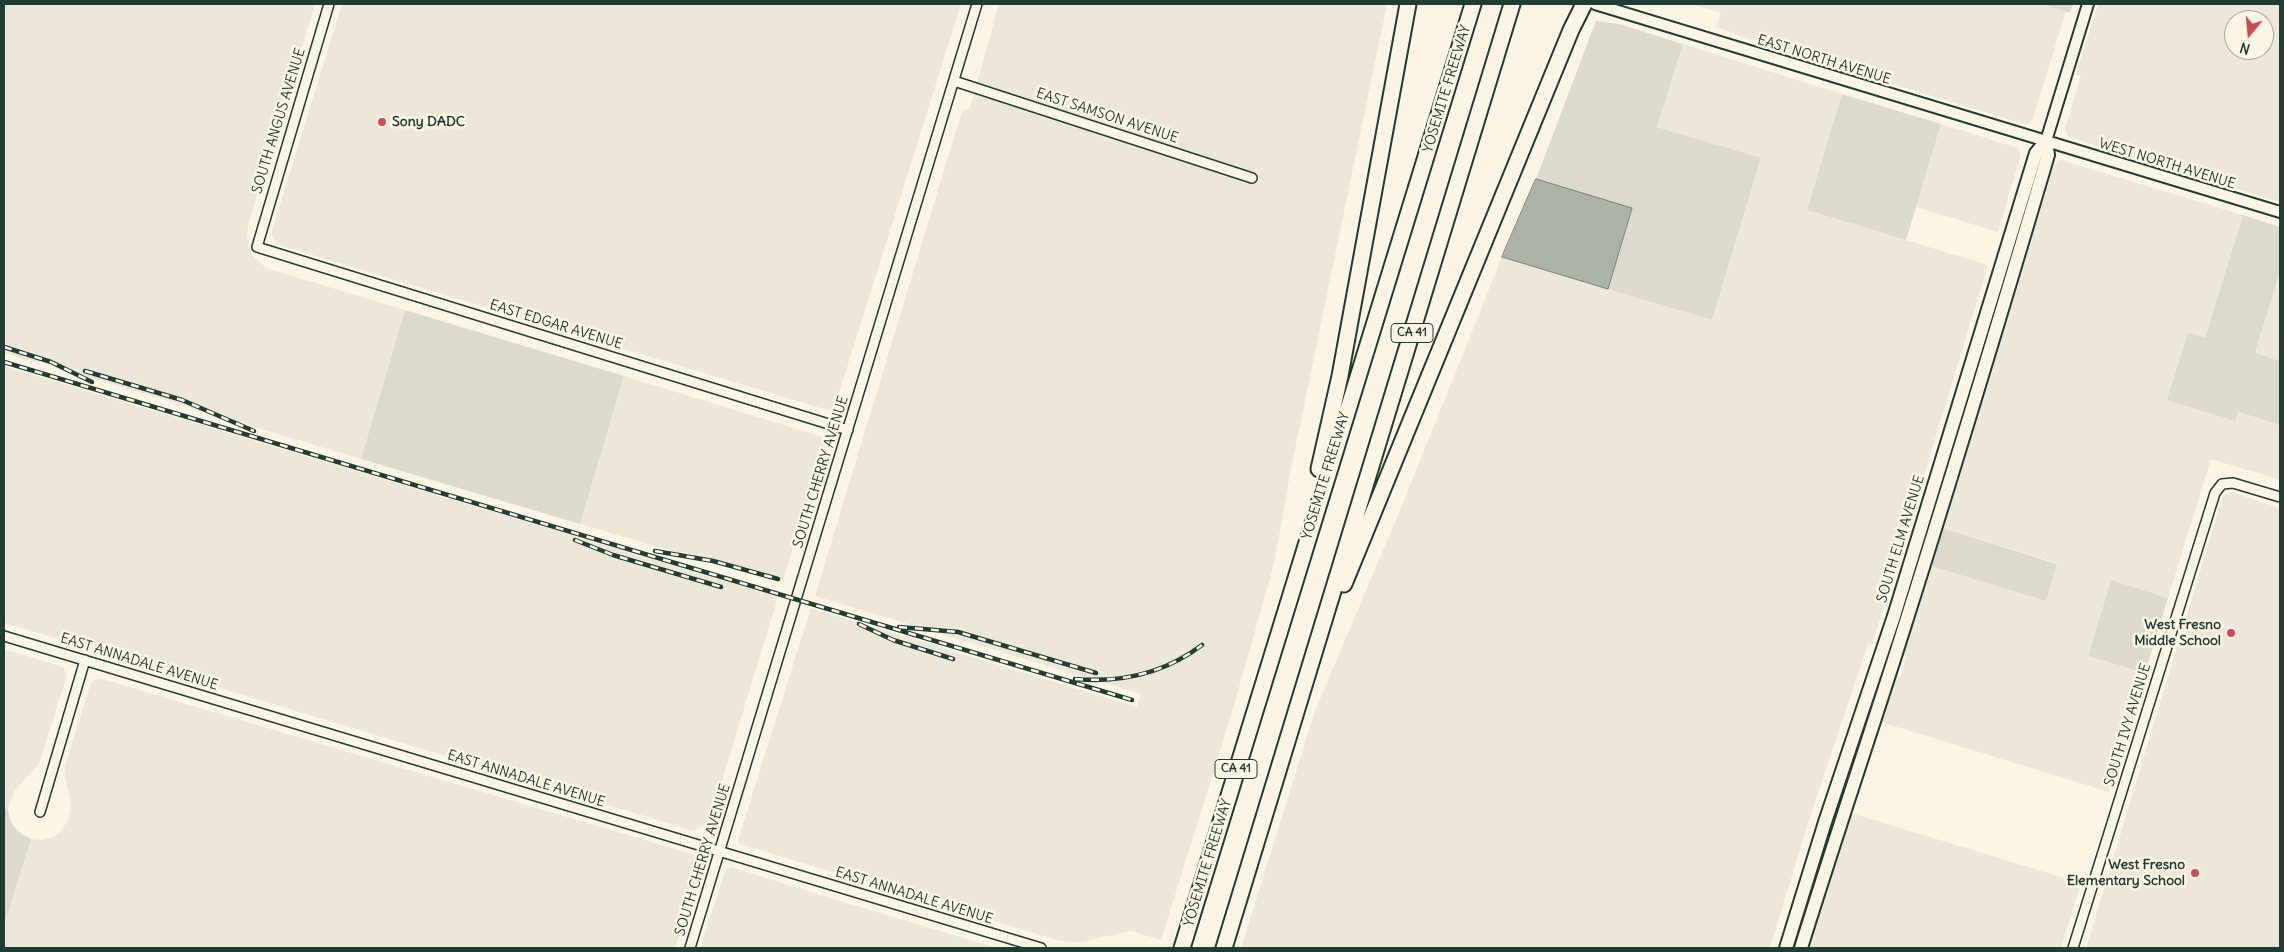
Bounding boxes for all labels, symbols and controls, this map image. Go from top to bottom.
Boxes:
north arrow [2224,10,2274,60]
street label: YOSEMITE FREEWAY [1420,23,1474,155]
street label: EAST NORTH AVENUE [1755,32,1893,88]
text: N [2238,38,2252,58]
street label: SOUTH ANGUS AVENUE [249,46,309,196]
street label: EAST SAMSON AVENUE [1034,85,1180,147]
place label: Sony DADC [392,114,465,130]
marker: Sony DADC [376,116,388,128]
street label: WEST NORTH AVENUE [2097,135,2237,193]
street label: EAST EDGAR AVENUE [487,297,625,353]
road number: CA 41 [1391,323,1433,342]
street label: SOUTH CHERRY AVENUE [790,394,852,550]
street label: YOSEMITE FREEWAY [1299,410,1353,542]
street label: SOUTH ELM AVENUE [1874,473,1928,605]
place label: West Fresno Middle School [2134,617,2221,650]
marker: West Fresno Middle School [2225,627,2237,639]
street label: EAST ANNADALE AVENUE [58,630,220,694]
street label: SOUTH IVY AVENUE [2101,661,2155,789]
street label: EAST ANNADALE AVENUE [445,747,607,811]
road number: CA 41 [1215,760,1257,779]
street label: SOUTH CHERRY AVENUE [672,782,734,938]
street label: YOSEMITE FREEWAY [1181,797,1235,929]
place label: West Fresno Elementary School [2067,857,2185,890]
street label: EAST ANNADALE AVENUE [833,864,995,928]
marker: West Fresno Elementary School [2189,867,2201,879]

